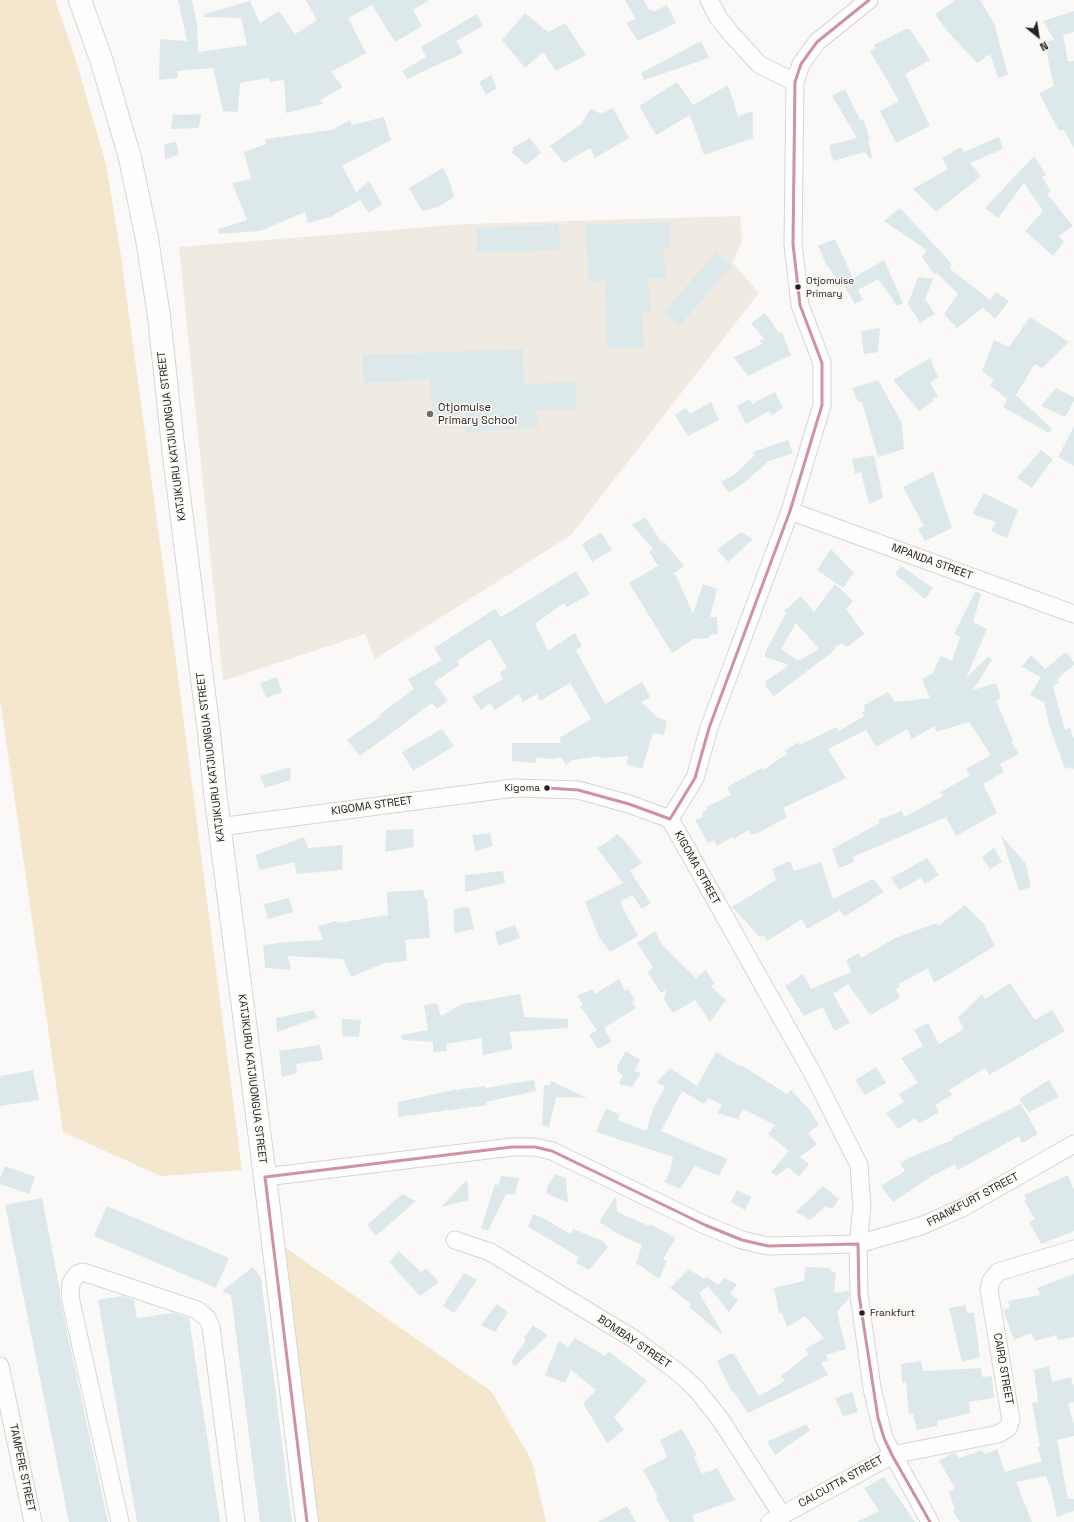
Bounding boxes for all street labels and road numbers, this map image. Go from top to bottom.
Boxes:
street label: KATJIKURU KATJIUONGUA STREET [155,350,189,522]
street label: MPANDA STREET [890,541,974,583]
street label: KATJIKURU KATJIUONGUA STREET [194,671,228,843]
street label: KIGOMA STREET [330,794,414,818]
street label: KIGOMA STREET [671,829,723,907]
street label: KATJIKURU KATJIUONGUA STREET [235,993,269,1165]
street label: FRANKFURT STREET [925,1170,1021,1230]
street label: BOMBAY STREET [595,1313,673,1371]
street label: CAIRO STREET [990,1332,1016,1406]
street label: TAMPERE STREET [6,1423,38,1513]
street label: CALCUTTA STREET [796,1453,886,1511]

